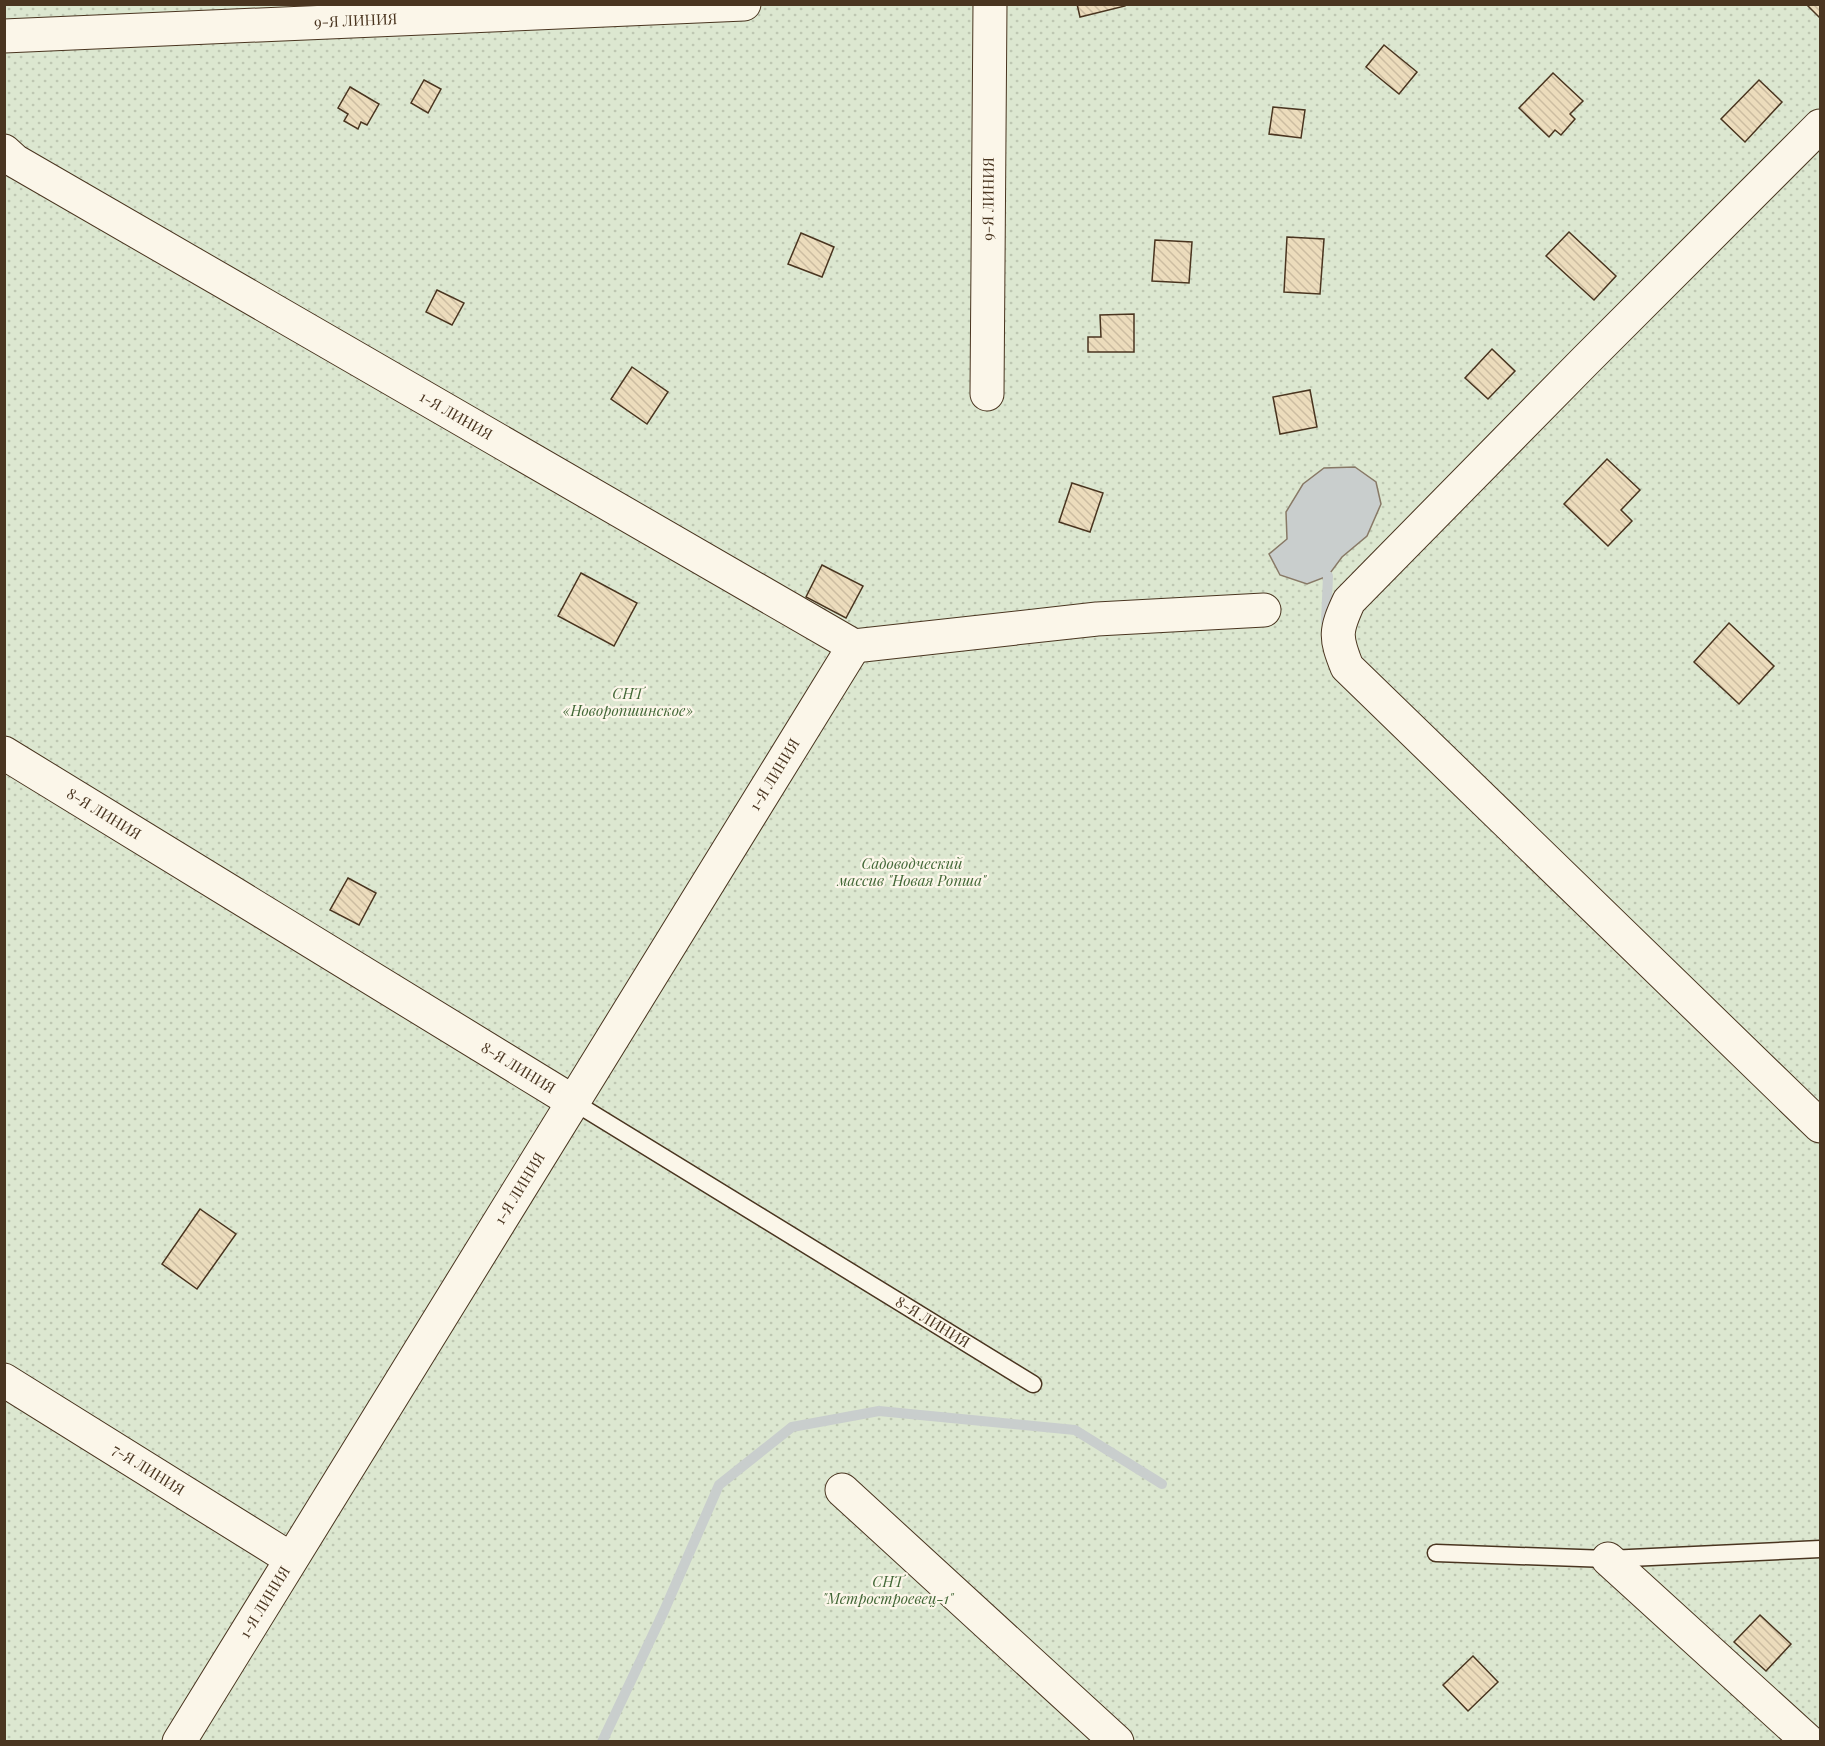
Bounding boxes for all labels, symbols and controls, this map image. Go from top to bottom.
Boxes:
street label: 9-Я ЛИНИЯ [313,8,398,32]
street label: 9-Я ЛИНИЯ [977,157,998,241]
street label: 1-Я ЛИНИЯ [416,386,497,444]
park label: СНТ «Новоропшинское» [563,683,694,720]
street label: 1-Я ЛИНИЯ [744,734,804,814]
street label: 8-Я ЛИНИЯ [63,783,145,844]
park label: Садоводческий массив "Новая Ропша" [837,853,988,890]
street label: 8-Я ЛИНИЯ [478,1037,560,1098]
street label: 1-Я ЛИНИЯ [489,1148,549,1228]
street label: 8-Я ЛИНИЯ [892,1291,974,1352]
street label: 7-Я ЛИНИЯ [109,1439,189,1499]
street label: 1-Я ЛИНИЯ [234,1562,294,1642]
park label: СНТ "Метростроевец-1" [823,1571,955,1608]

